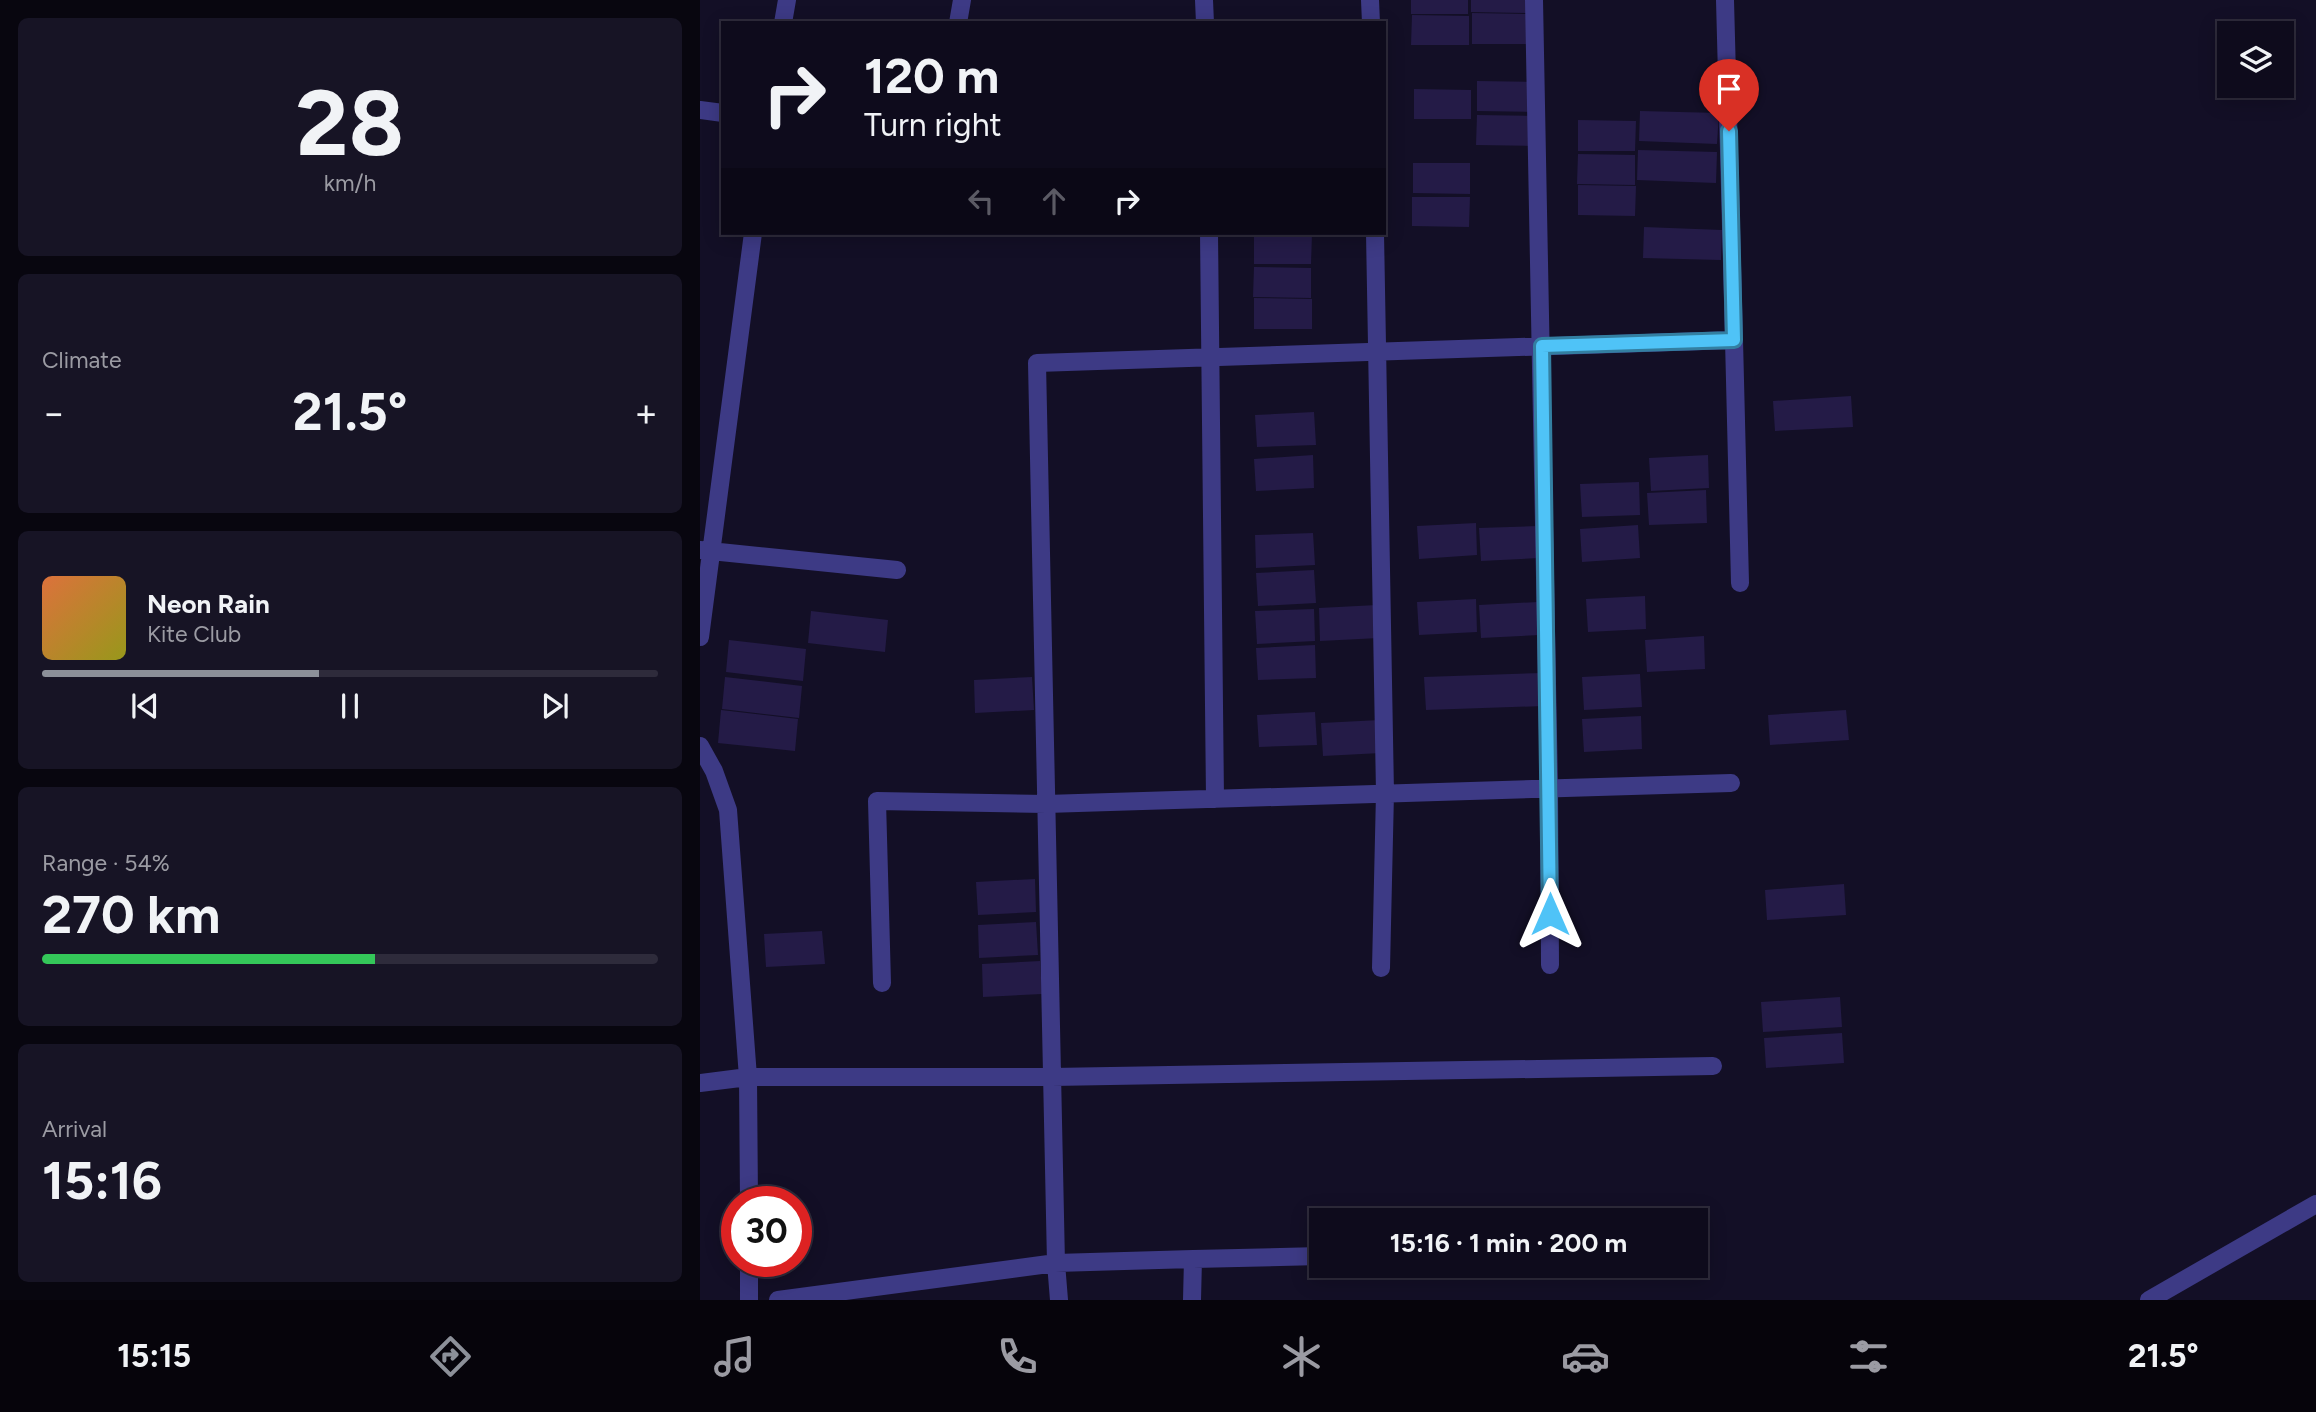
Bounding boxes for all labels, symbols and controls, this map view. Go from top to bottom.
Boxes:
map controls [2217,21,2294,98]
button: layers [2217,21,2294,98]
text: 120 m [864,46,999,105]
icon: right [749,49,840,140]
pin [1699,59,1759,131]
text: 28 [296,69,404,178]
icon: arrive [1710,70,1748,108]
text: Turn right [864,106,1002,144]
text: km/h [324,169,376,197]
icon: left [962,182,1000,220]
icon: ahead [1035,182,1073,220]
icon: right [1108,182,1146,220]
text: Climate [42,346,121,374]
text: 21.5° [293,381,407,443]
text: − [42,390,66,436]
text: + [634,390,658,436]
text: Neon Rain [147,588,270,620]
text: Kite Club [147,620,241,648]
icon: previous [126,687,164,725]
icon: pause [331,687,369,725]
icon: next [536,687,574,725]
text: Range · 54% [42,849,170,877]
position arrow [1513,877,1587,951]
text: 270 km [42,884,220,946]
text: Arrival [42,1115,107,1143]
text: 15:16 [42,1150,162,1212]
speed limit sign: 30 [721,1186,812,1277]
text: 15:16 · 1 min · 200 m [1390,1227,1627,1259]
icon: directions [426,1332,475,1381]
icon: music [710,1332,759,1381]
icon: phone [993,1332,1042,1381]
icon: climate [1277,1332,1326,1381]
icon: car [1561,1332,1610,1381]
icon: filters [1844,1332,1893,1381]
text: 15:15 [117,1337,191,1375]
text: 21.5° [2128,1337,2199,1375]

